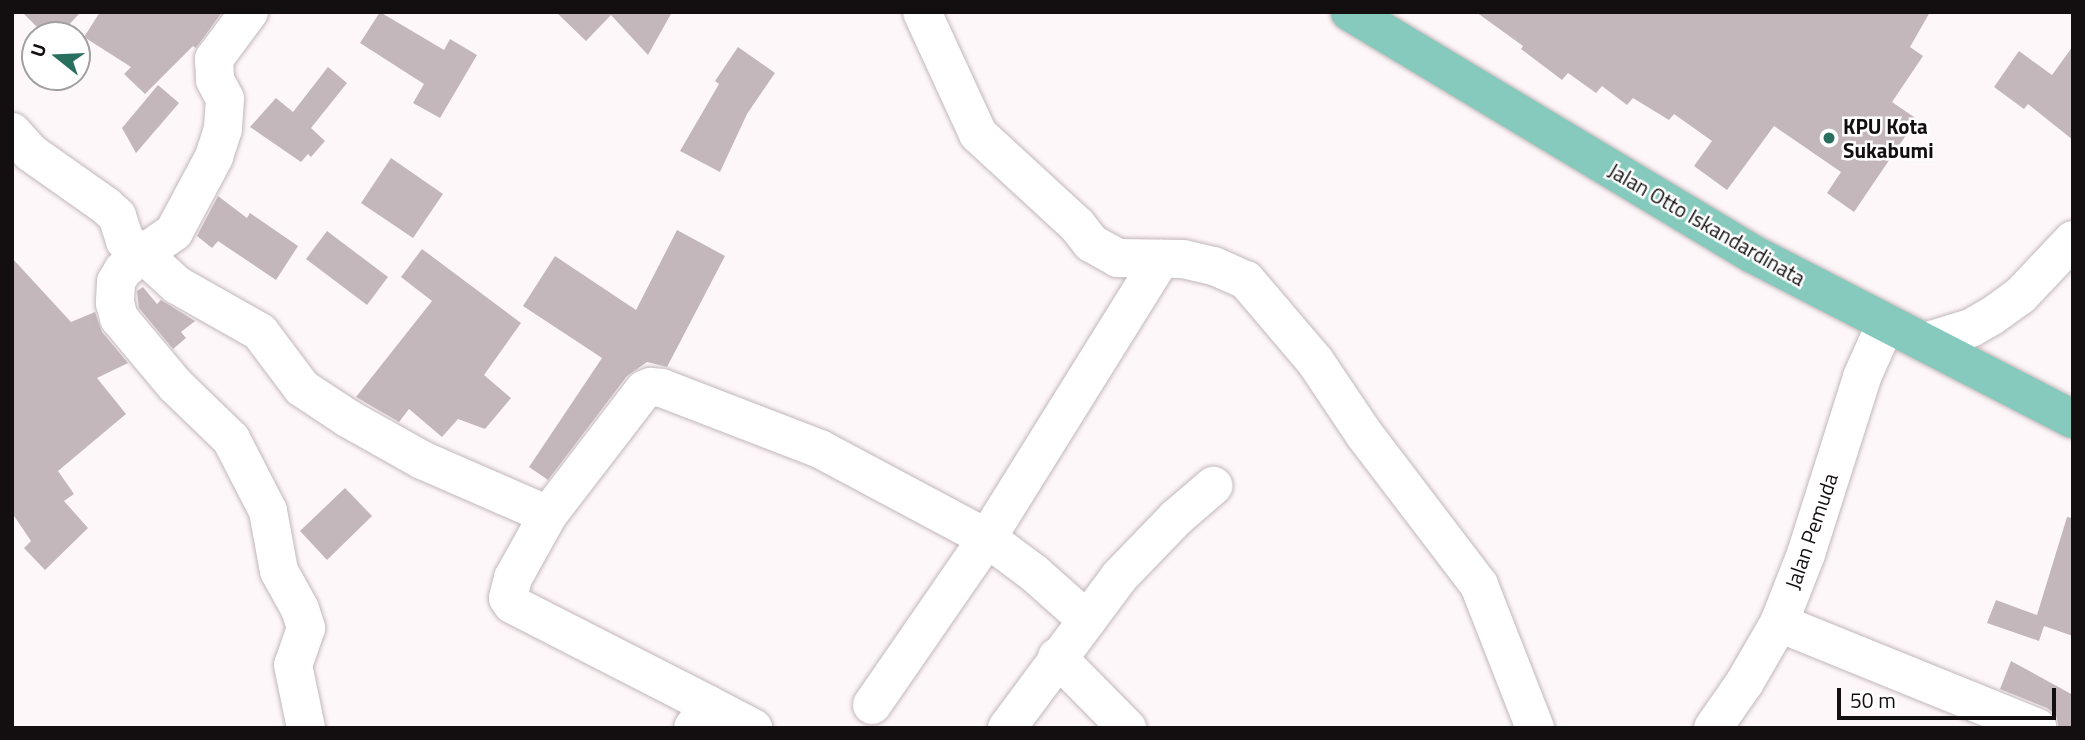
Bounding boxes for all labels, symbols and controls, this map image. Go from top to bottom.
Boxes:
north arrow [21,21,91,91]
text: U [22,40,53,60]
place label: KPU Kota Sukabumi [1843,113,1934,163]
marker: KPU Kota Sukabumi [1821,130,1837,146]
street label: Jalan Otto Iskandardinata [1604,157,1810,291]
street label: Jalan Pemuda [1779,470,1843,592]
scale bar [1840,674,2059,718]
text: 50 m [1850,684,1896,716]

